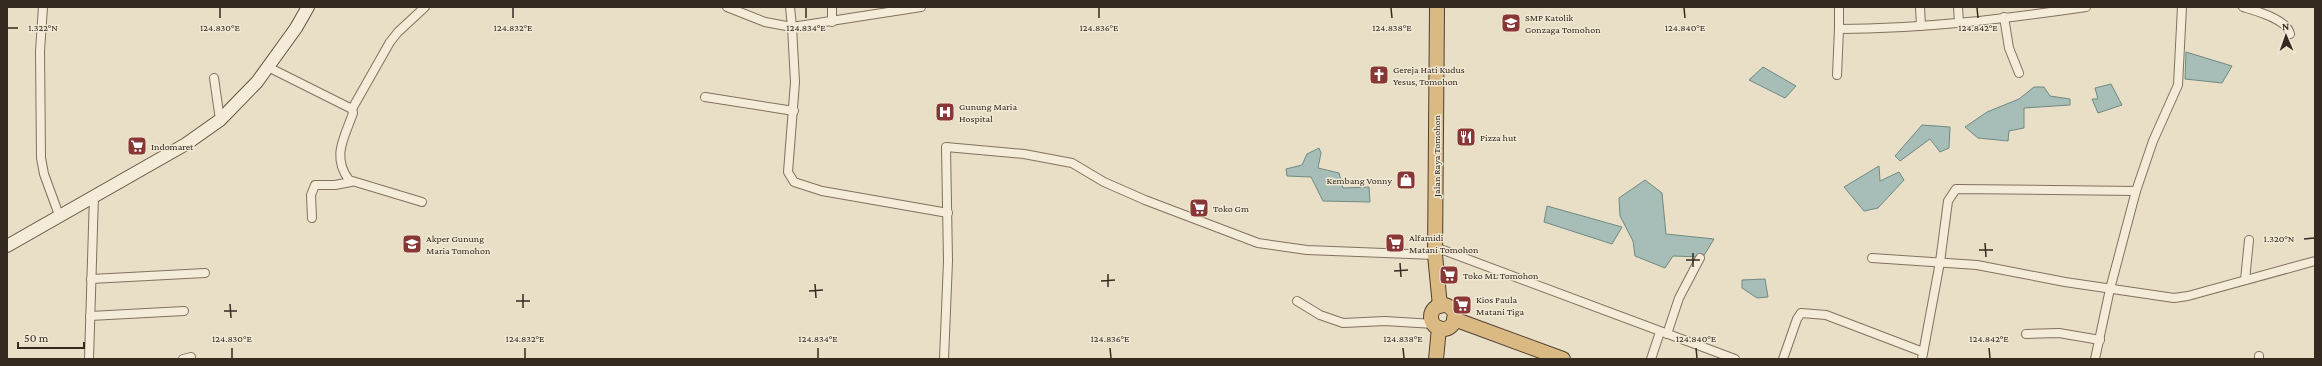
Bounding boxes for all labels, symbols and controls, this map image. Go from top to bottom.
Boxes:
school or university icon: SMP Katolik Gonzaga Tomohon [1500,12,1522,34]
place label: SMP Katolik Gonzaga Tomohon [1525,12,1601,35]
north arrow [2266,16,2306,56]
text: N [2282,20,2290,32]
text: 1.322°N [28,22,58,33]
text: 124.830°E [200,22,241,33]
text: 124.832°E [494,22,533,33]
text: 124.834°E [786,22,826,33]
text: 124.836°E [1080,22,1119,33]
text: 124.838°E [1372,22,1412,33]
text: 124.840°E [1665,22,1706,33]
text: 124.842°E [1958,22,1998,33]
church icon: Gereja Hati Kudus Yesus, Tomohon [1368,64,1390,86]
place label: Gereja Hati Kudus Yesus, Tomohon [1393,64,1465,87]
hospital icon: Gunung Maria Hospital [934,101,956,123]
place label: Gunung Maria Hospital [959,101,1017,124]
street label: Jalan Raya Tomohon [1431,114,1442,198]
restaurant icon: Pizza hut [1455,126,1477,148]
place label: Pizza hut [1480,132,1517,143]
supermarket icon: Indomaret [126,135,148,157]
place label: Indomaret [151,141,194,152]
shop icon: Kembang Vonny [1395,169,1417,191]
place label: Kembang Vonny [1327,175,1392,186]
supermarket icon: Toko Gm [1188,197,1210,219]
place label: Toko Gm [1213,203,1249,214]
supermarket icon: Alfamidi Matani Tomohon [1384,232,1406,254]
place label: Alfamidi Matani Tomohon [1409,232,1479,255]
school or university icon: Akper Gunung Maria Tomohon [401,233,423,255]
place label: Akper Gunung Maria Tomohon [426,233,491,256]
text: 1.320°N [2264,233,2295,244]
supermarket icon: Toko ML Tomohon [1438,264,1460,286]
place label: Toko ML Tomohon [1463,270,1539,281]
supermarket icon: Kios Paula Matani Tiga [1451,294,1473,316]
place label: Kios Paula Matani Tiga [1476,294,1525,317]
scale bar [18,324,84,350]
text: 50 m [24,331,49,345]
text: 124.830°E [212,333,253,344]
text: 124.832°E [506,333,545,344]
text: 124.834°E [798,333,838,344]
text: 124.836°E [1091,333,1130,344]
text: 124.838°E [1383,333,1423,344]
text: 124.840°E [1676,333,1717,344]
text: 124.842°E [1969,333,2009,344]

